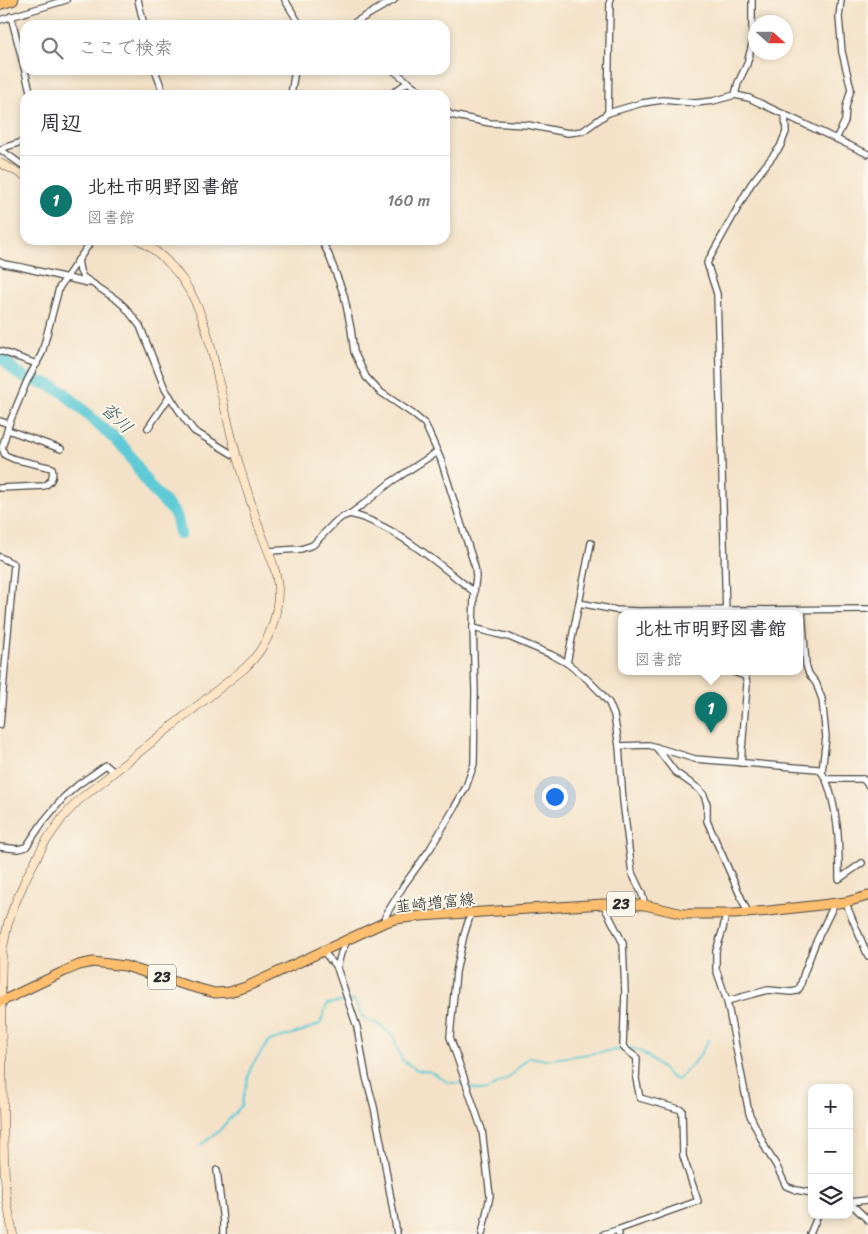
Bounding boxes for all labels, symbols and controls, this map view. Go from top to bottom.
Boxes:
north arrow [748,15,793,60]
search box [20,20,450,75]
text: ここで検索 [78,31,173,64]
icon: search [38,34,66,62]
text: 周辺 [40,104,82,142]
text: 北杜市明野図書館 [87,170,239,203]
text: 1 [53,186,59,215]
text: 160 m [387,186,430,215]
text: 図書館 [87,203,135,232]
water label: 沓川 [93,394,141,442]
popup [618,610,803,675]
text: 北杜市明野図書館 [634,612,787,645]
text: 図書館 [634,645,683,674]
pin: 1 [695,692,727,733]
your location [542,784,568,810]
street label: 韮崎増富線 [394,884,476,921]
road number: 23 [607,892,635,916]
road number: 23 [148,964,176,990]
map controls [808,1084,853,1219]
button: + [808,1084,853,1129]
button: − [808,1129,853,1174]
button: layers [808,1174,853,1219]

